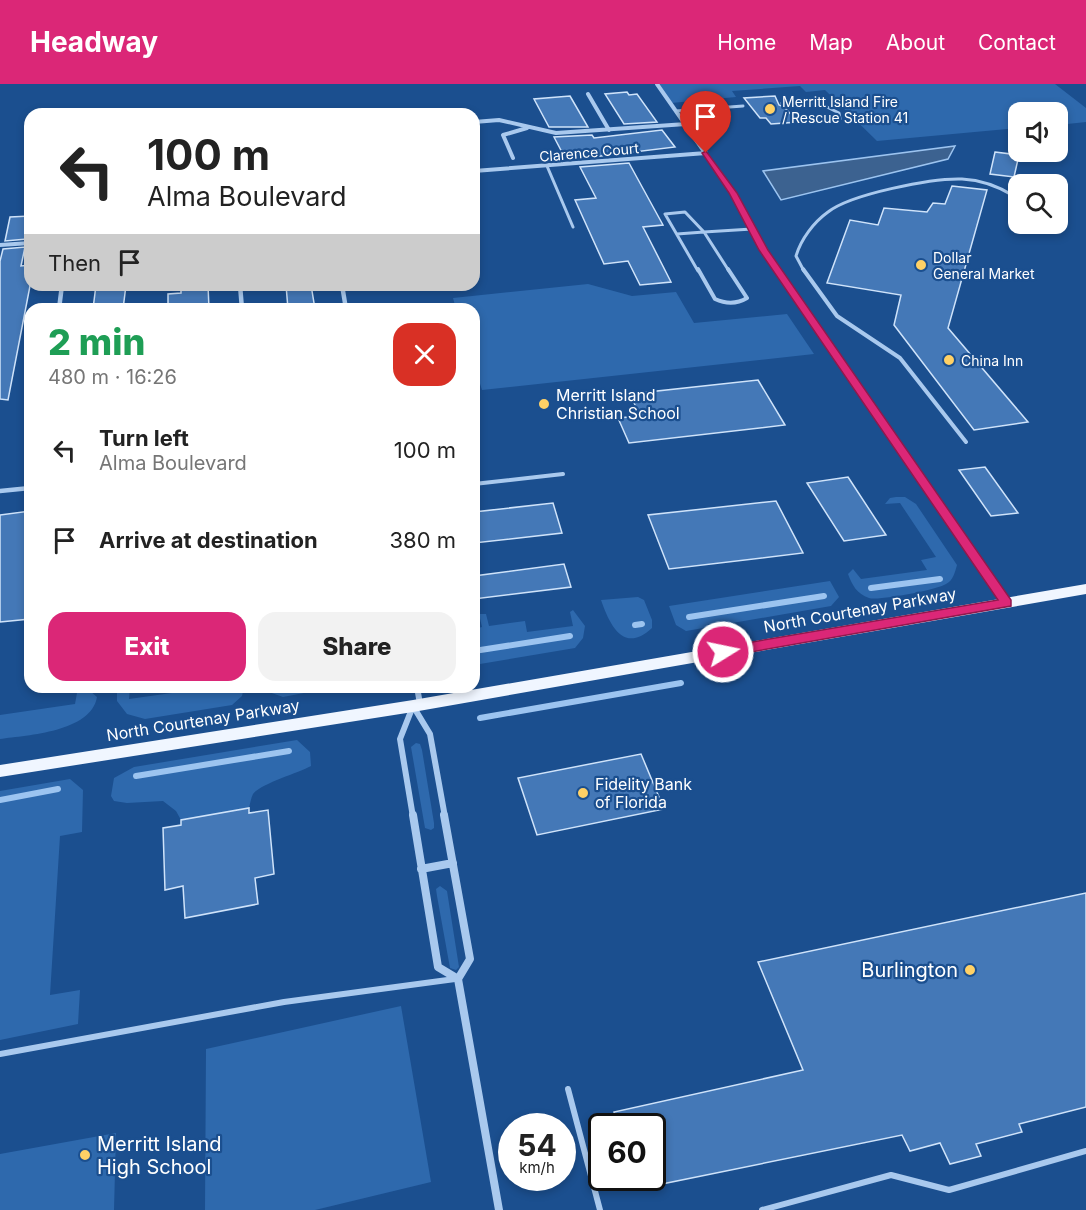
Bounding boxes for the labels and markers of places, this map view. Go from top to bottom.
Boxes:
pin [680,91,731,153]
place label: Merritt Island Fire / Rescue Station 41 [782,93,908,126]
marker: Merritt Island Fire / Rescue Station 41 [763,102,777,116]
place label: Dollar General Market [933,249,1035,282]
marker: Dollar General Market [914,258,928,272]
place label: China Inn [961,352,1023,369]
marker: China Inn [942,353,956,367]
place label: Merritt Island Christian School [556,385,680,423]
marker: Merritt Island Christian School [537,397,551,411]
place label: Fidelity Bank of Florida [595,774,692,812]
marker: Fidelity Bank of Florida [576,786,590,800]
place label: Burlington [861,958,958,982]
marker: Burlington [963,963,977,977]
place label: Merritt Island High School [97,1132,222,1179]
marker: Merritt Island High School [78,1148,92,1162]

